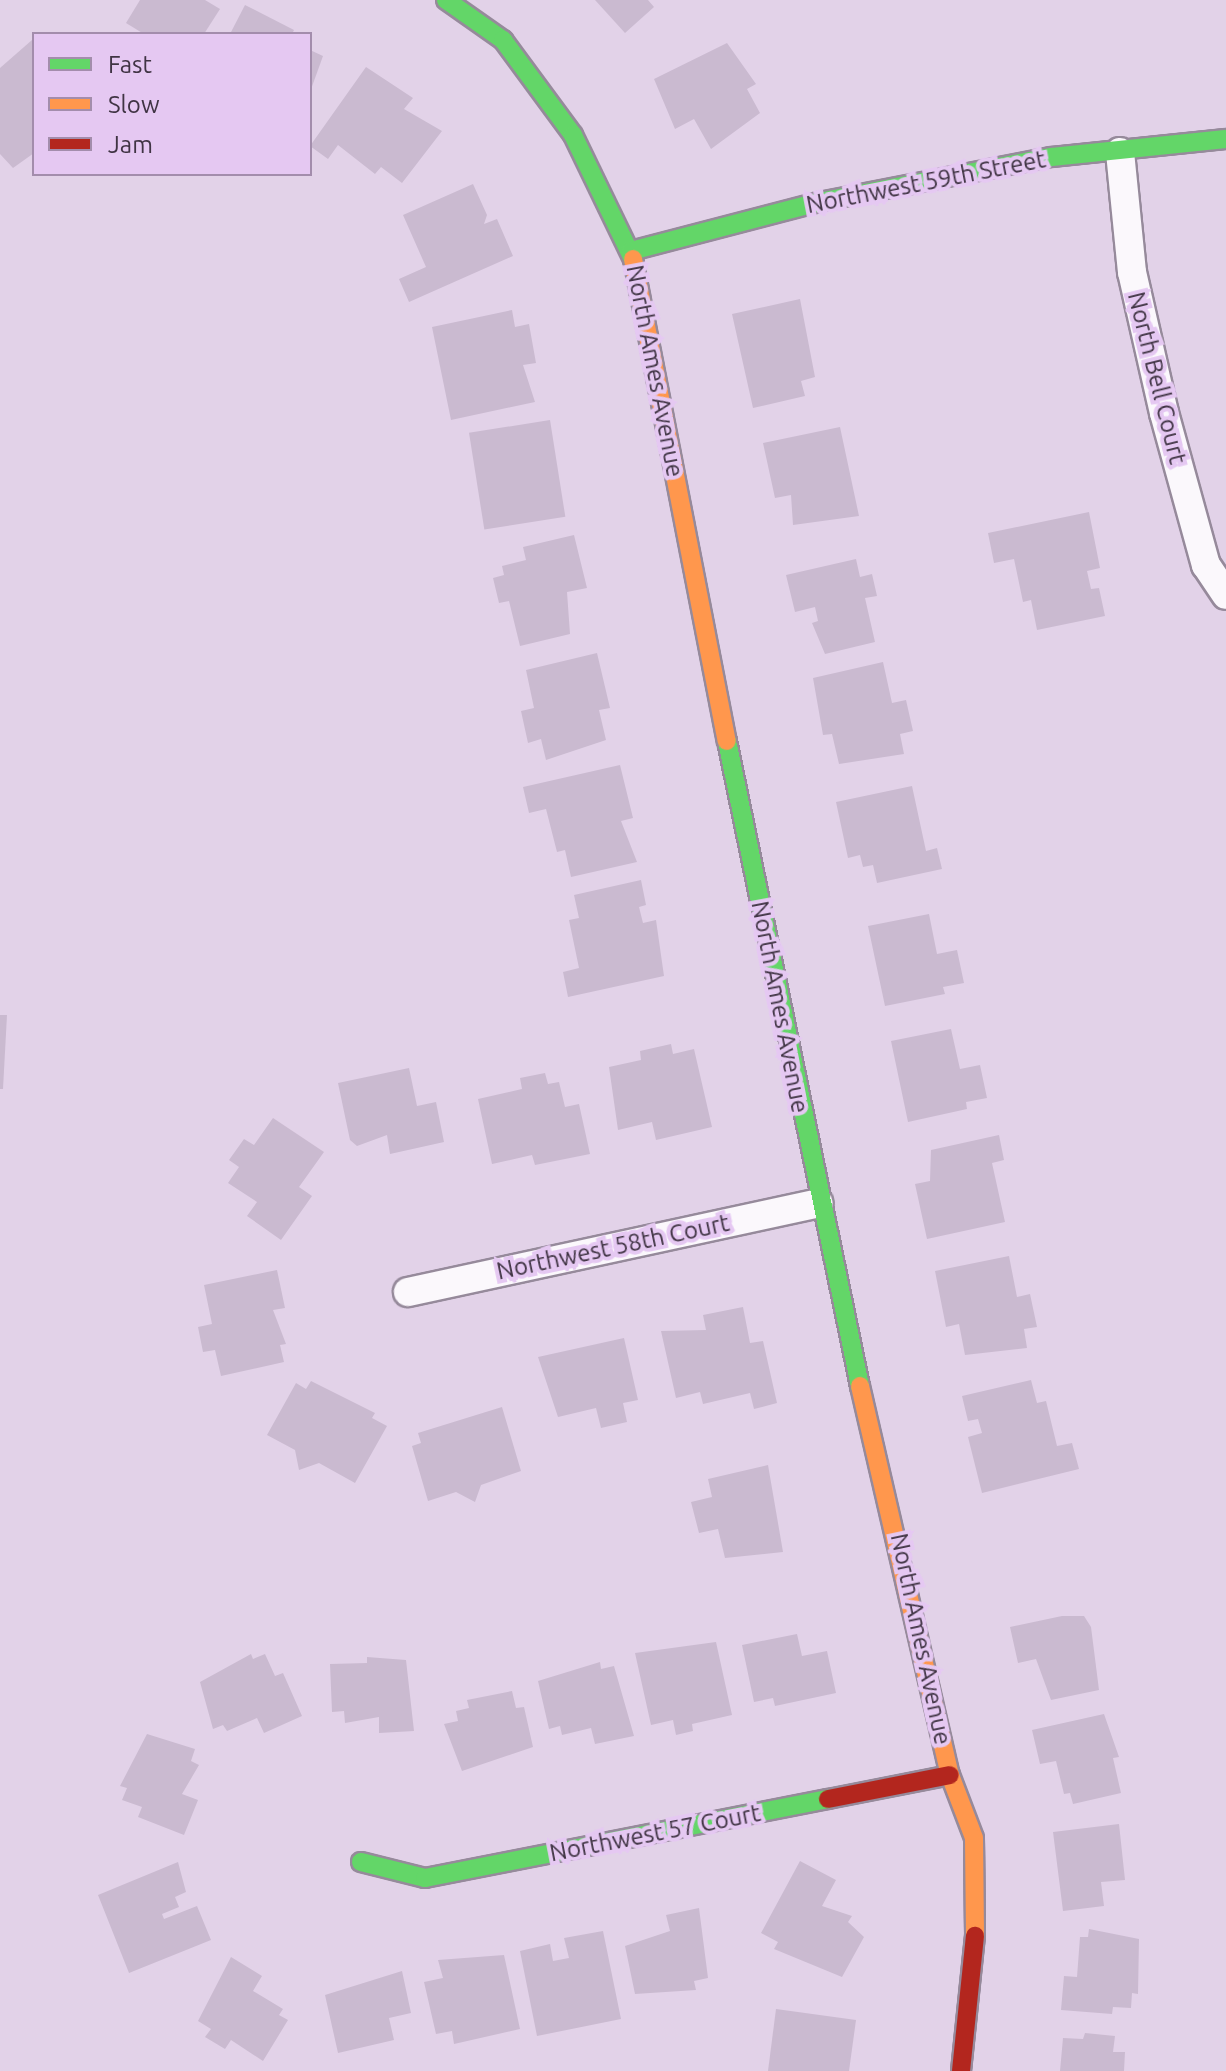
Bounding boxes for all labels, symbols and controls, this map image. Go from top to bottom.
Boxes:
legend [32,32,312,176]
text: Fast [108,51,152,78]
text: Slow [108,91,160,118]
text: Jam [108,131,153,158]
street label: Northwest 59th Street [804,145,1048,219]
street label: North Ames Avenue [620,263,690,479]
street label: North Bell Court [1122,289,1192,467]
street label: North Ames Avenue [745,899,815,1115]
street label: Northwest 58th Court [494,1208,732,1286]
street label: North Ames Avenue [885,1531,957,1747]
street label: Northwest 57 Court [547,1798,763,1868]

